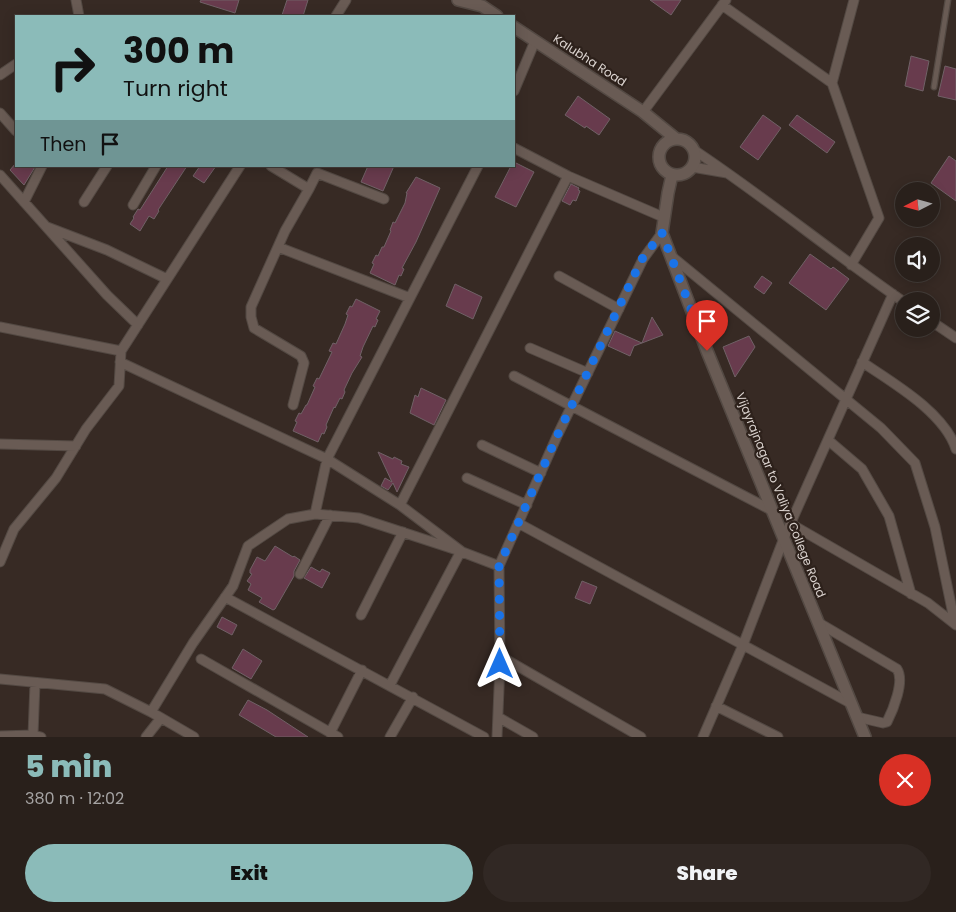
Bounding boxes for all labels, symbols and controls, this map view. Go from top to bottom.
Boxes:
text: 300 m [123,26,234,75]
street label: Kalubha Road [550,30,630,90]
icon: right [40,35,105,100]
text: Turn right [123,73,228,104]
icon: arrive [96,130,124,158]
text: Then [40,131,86,158]
north arrow [895,182,940,228]
map controls [895,182,940,337]
button: sound [895,237,940,282]
button: layers [895,292,940,337]
pin [686,300,728,351]
icon: arrive [693,307,721,335]
street label: Vijayrajnagar to Valiya College Road [732,390,830,600]
position arrow [473,637,525,689]
text: 5 min [25,745,112,788]
button: close [879,754,931,806]
text: 380 m · 12:02 [25,787,124,810]
button: Exit [25,844,473,902]
button: Share [483,844,931,902]

